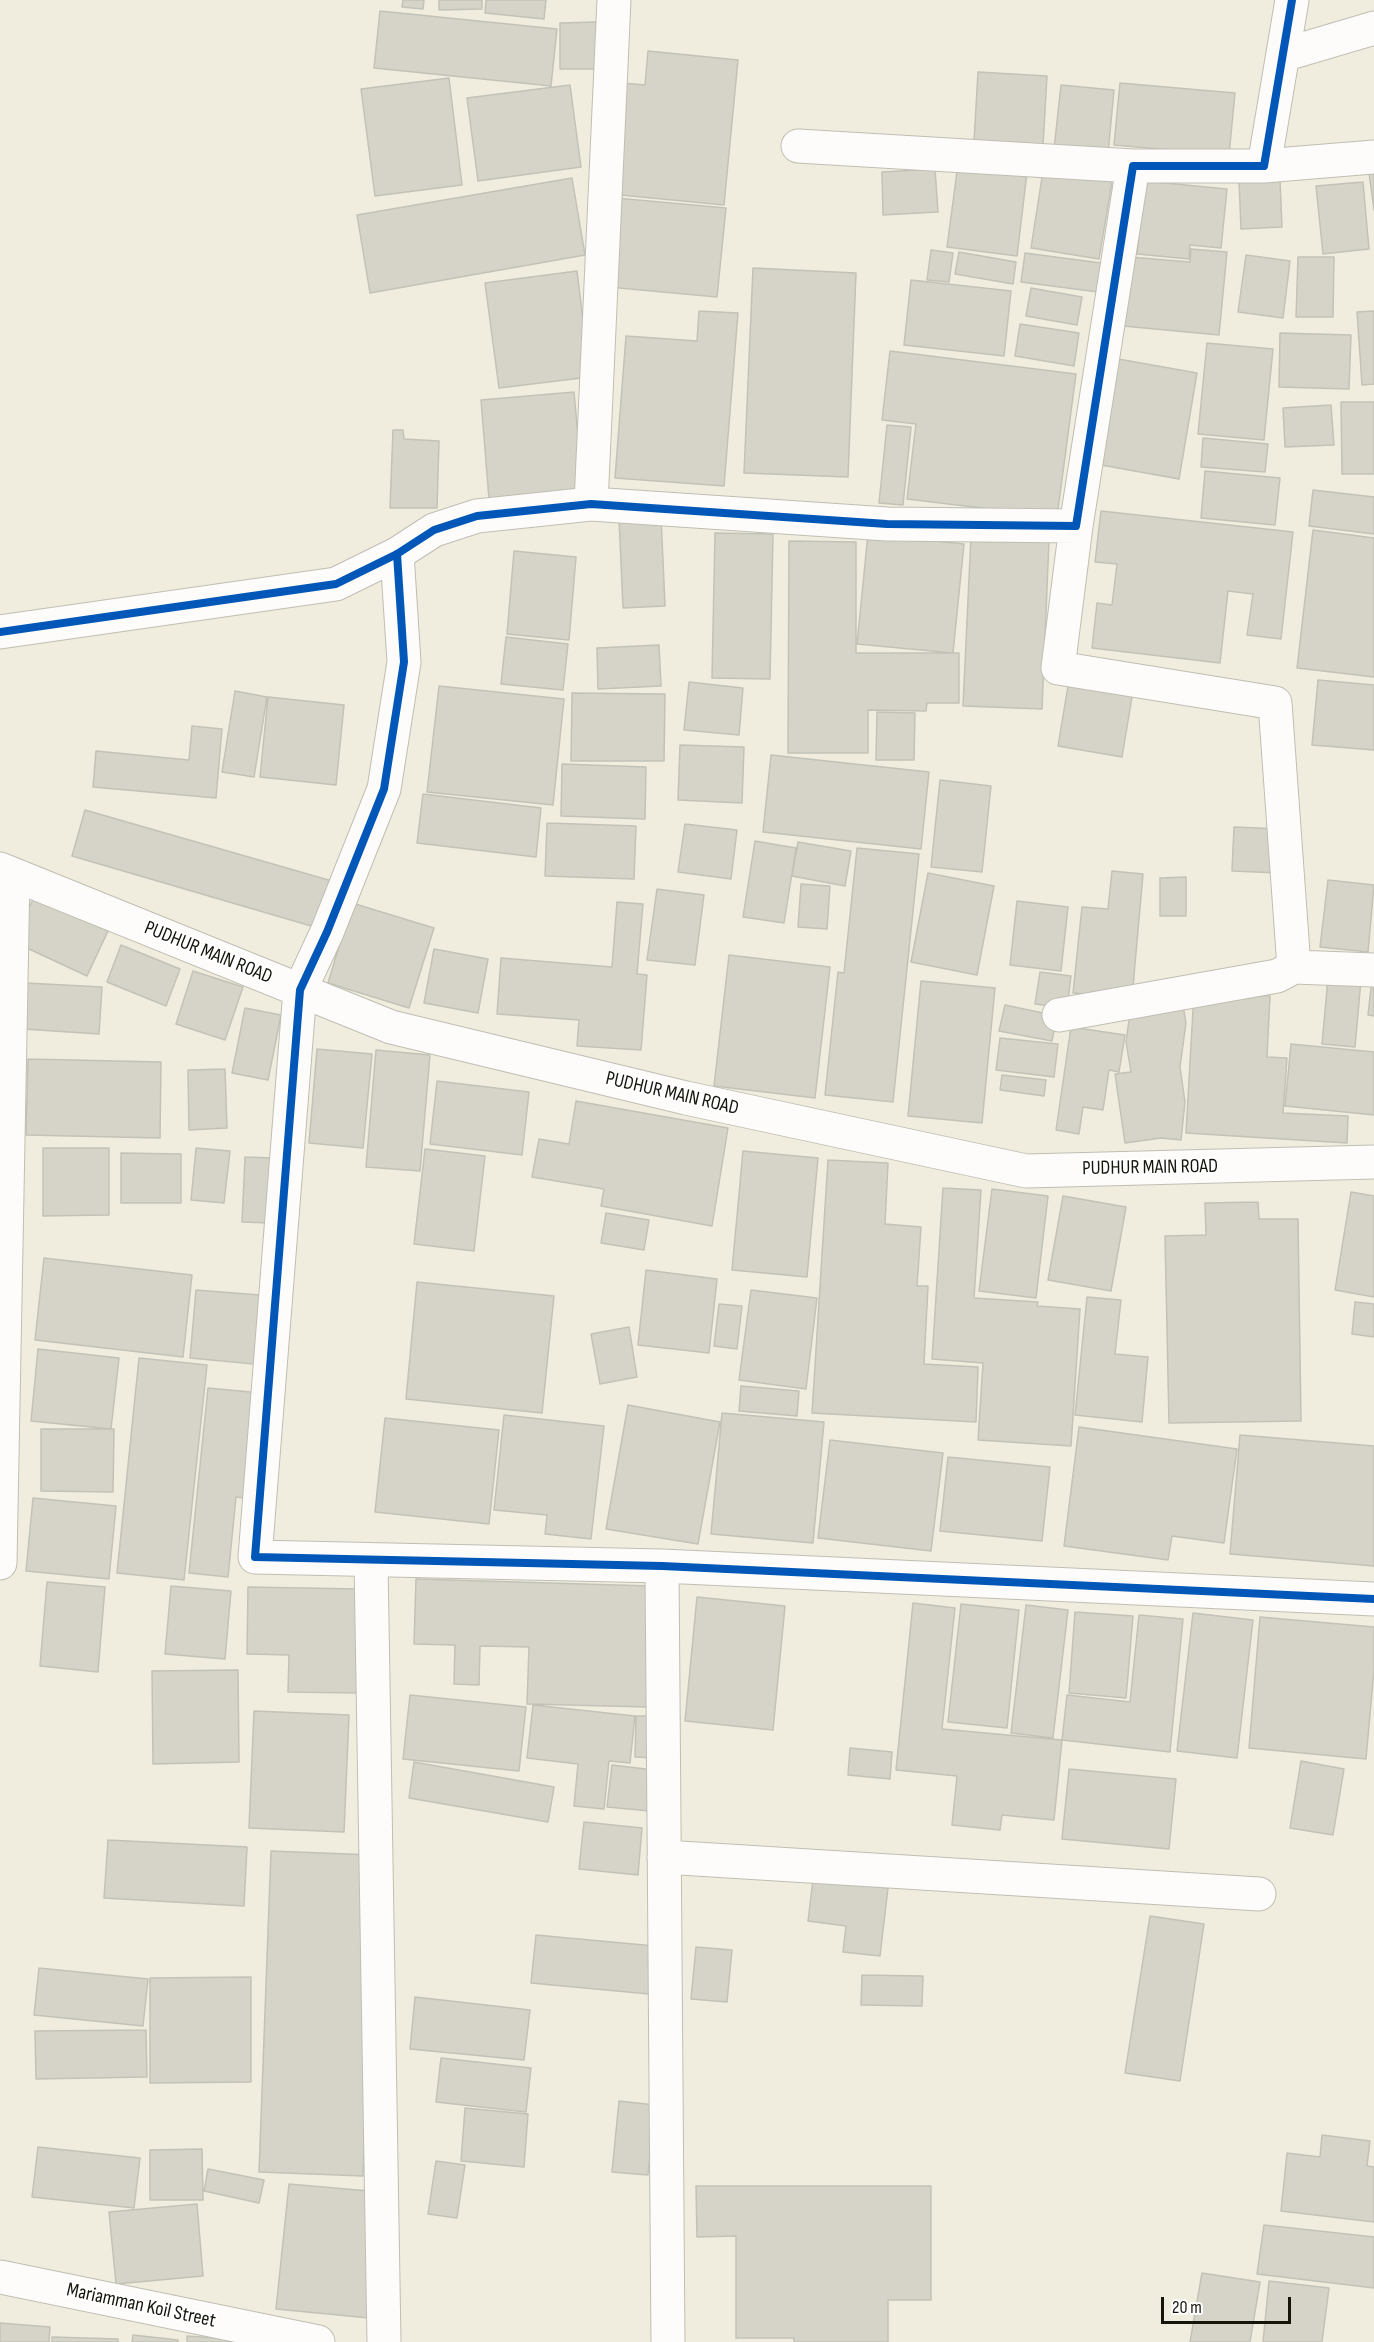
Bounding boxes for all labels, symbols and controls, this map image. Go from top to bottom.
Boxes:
street label: PUDHUR MAIN ROAD [141,916,275,990]
street label: PUDHUR MAIN ROAD [603,1067,741,1121]
street label: PUDHUR MAIN ROAD [1082,1155,1218,1181]
street label: Mariamman Koil Street [64,2278,218,2334]
scale bar [1164,2285,1294,2323]
text: 20 m [1172,2297,1202,2318]

